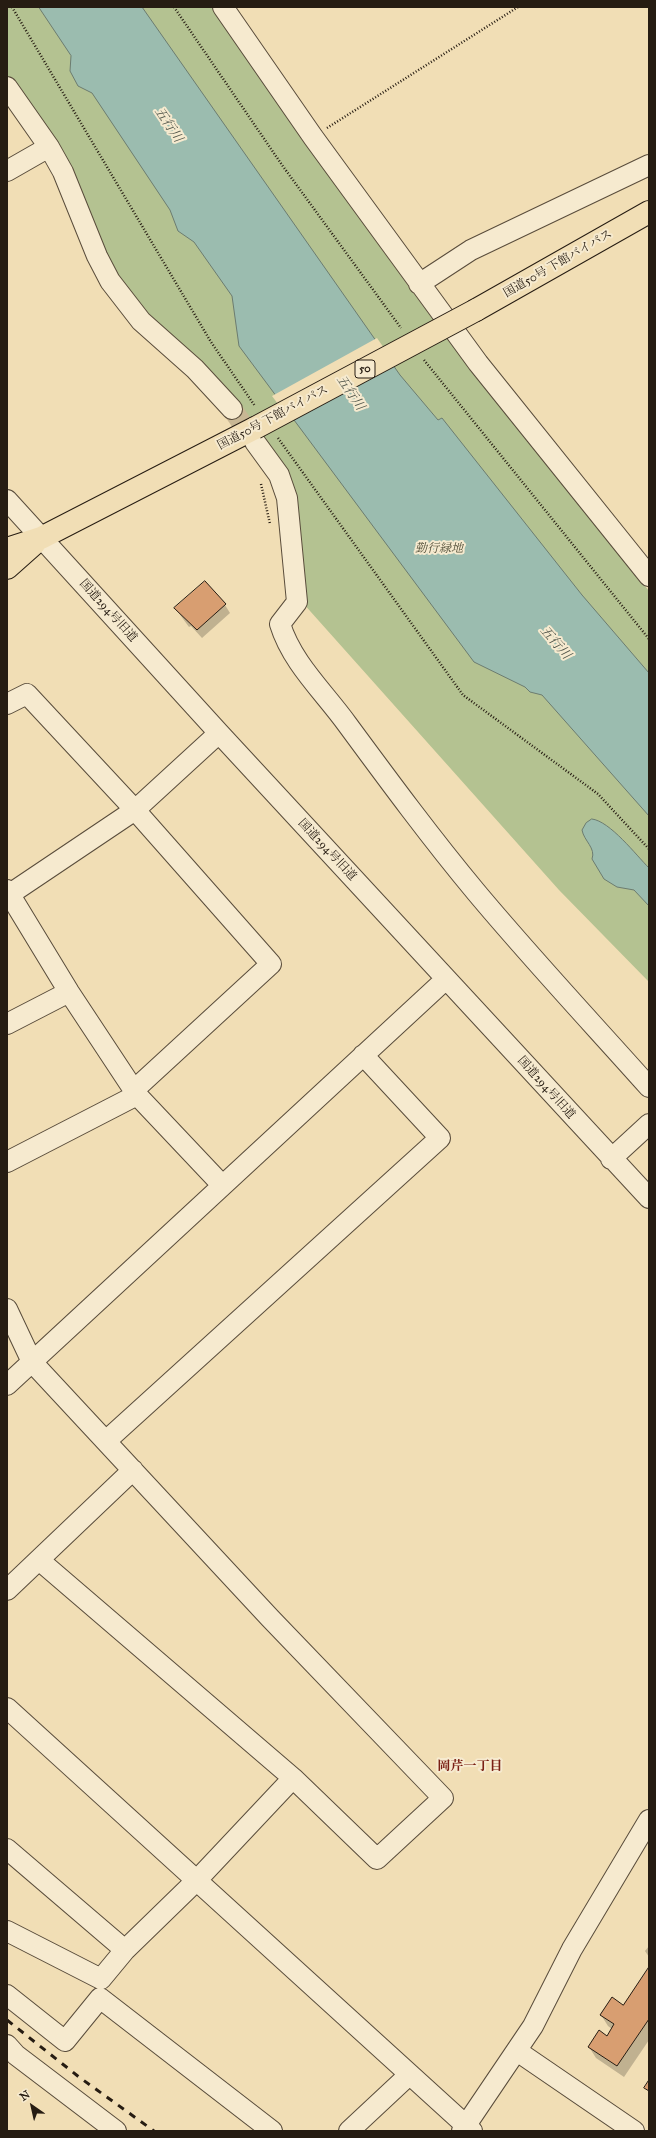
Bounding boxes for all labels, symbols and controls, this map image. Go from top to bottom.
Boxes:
water label: 五行川 [151,104,185,146]
street label: 国道50号 下館バイパス [501,227,615,301]
road number: 50 [355,360,375,378]
water label: 五行川 [333,372,367,414]
street label: 国道50号 下館バイパス [215,383,331,453]
park label: 勤行緑地 [415,542,463,556]
street label: 国道294号旧道 [76,577,140,645]
water label: 五行川 [536,623,574,663]
street label: 国道294号旧道 [295,816,359,884]
street label: 国道294号旧道 [514,1054,578,1122]
district label: 岡芹一丁目 [438,1759,502,1775]
north arrow [12,2086,52,2126]
text: N [18,2088,33,2104]

